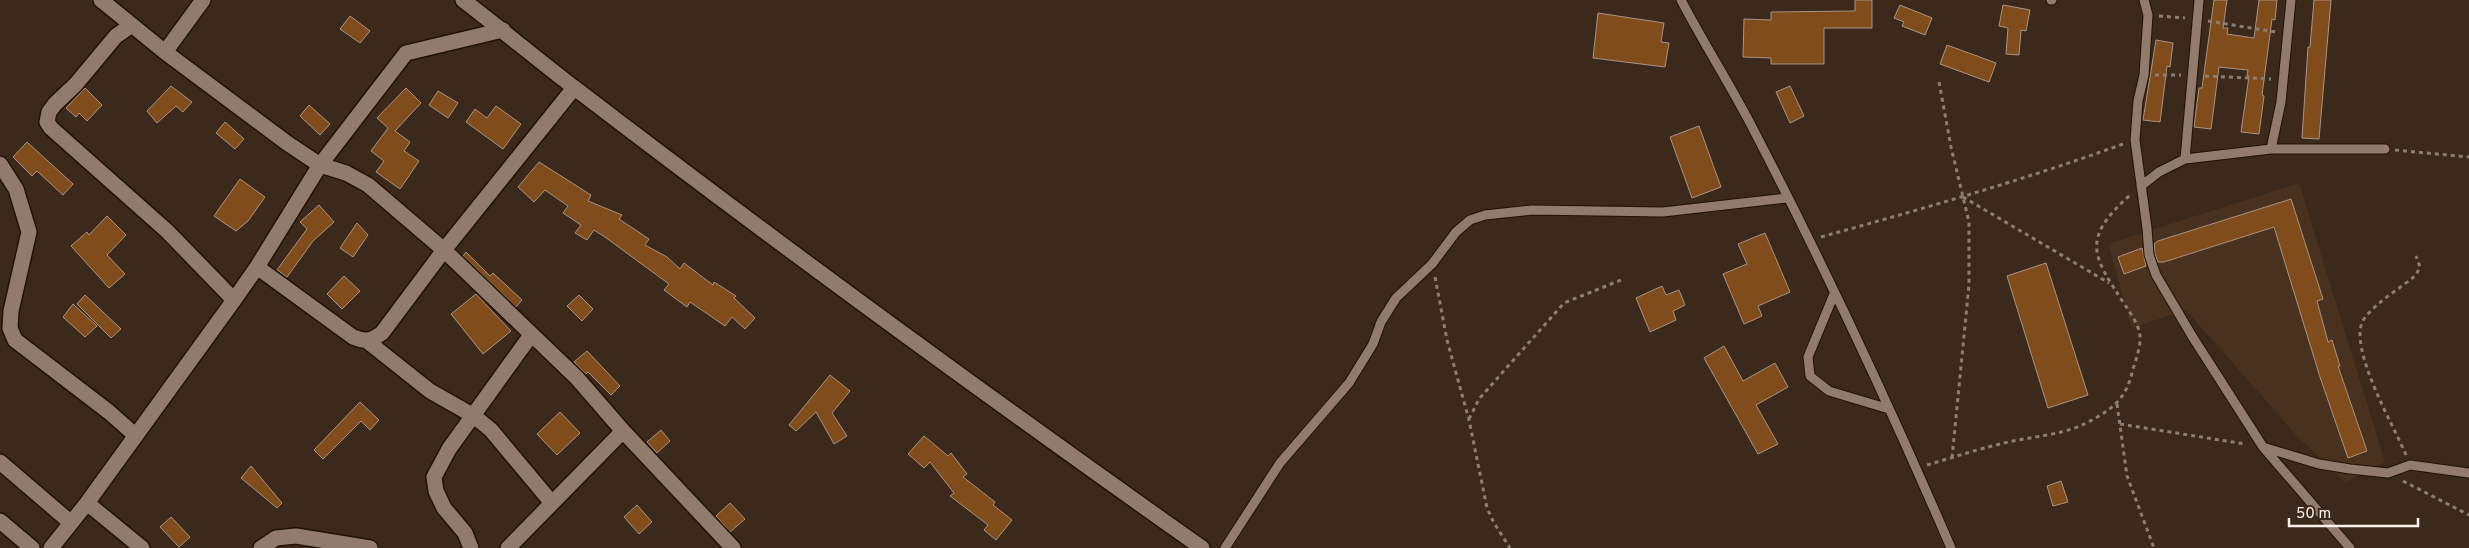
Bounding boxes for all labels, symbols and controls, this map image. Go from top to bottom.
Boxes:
scale bar [2289,496,2418,528]
text: 50 m [2296,505,2331,524]

